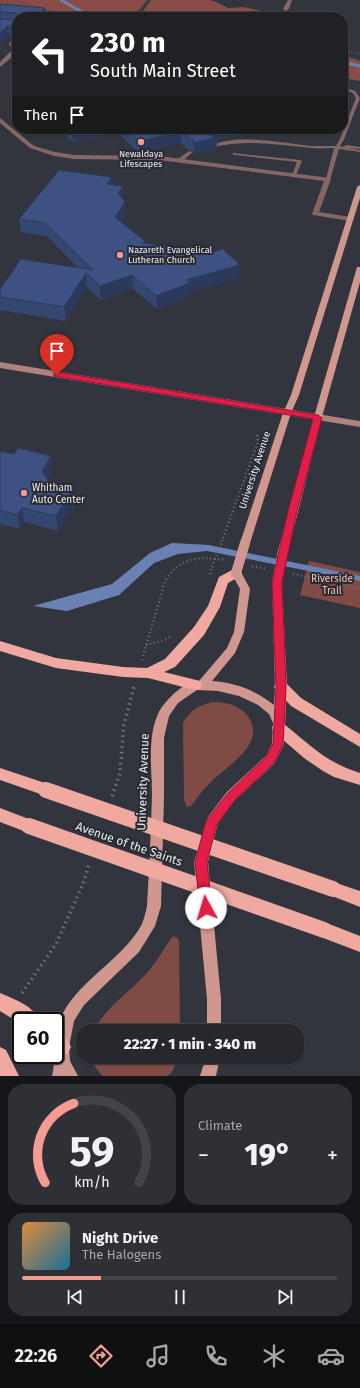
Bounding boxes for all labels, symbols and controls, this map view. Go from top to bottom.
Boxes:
text: 230 m [90,26,166,59]
icon: left [24,28,76,80]
text: South Main Street [90,60,236,82]
icon: arrive [66,104,88,126]
text: Then [24,106,58,124]
marker: Newaldaya Lifescapes [136,137,146,147]
place label: Newaldaya Lifescapes [119,149,163,169]
place label: Nazareth Evangelical Lutheran Church [128,245,212,265]
marker: Nazareth Evangelical Lutheran Church [115,250,125,260]
pin [40,334,74,375]
icon: arrive [46,340,68,362]
street label: University Avenue [237,430,273,511]
place label: Whitham Auto Center [32,482,85,506]
marker: Whitham Auto Center [19,488,29,498]
park label: Riverside Trail [311,573,353,597]
street label: University Avenue [134,733,152,831]
street label: Avenue of the Saints [74,819,184,869]
position arrow [185,887,227,929]
speed limit sign: 60 [12,1012,64,1064]
text: 22:27 · 1 min · 340 m [124,1035,256,1053]
text: Climate [198,1118,242,1133]
text: 59 [70,1126,114,1176]
text: 19° [245,1137,291,1173]
text: − [198,1142,209,1169]
text: + [327,1142,338,1169]
text: km/h [74,1173,110,1190]
text: Night Drive [82,1229,158,1247]
text: The Halogens [82,1247,161,1262]
icon: previous [64,1286,86,1308]
icon: pause [169,1286,191,1308]
icon: next [274,1286,296,1308]
icon: directions [87,1342,115,1370]
icon: music [144,1342,172,1370]
icon: phone [202,1342,230,1370]
icon: climate [260,1342,288,1370]
icon: car [317,1342,345,1370]
text: 22:26 [15,1345,57,1367]

